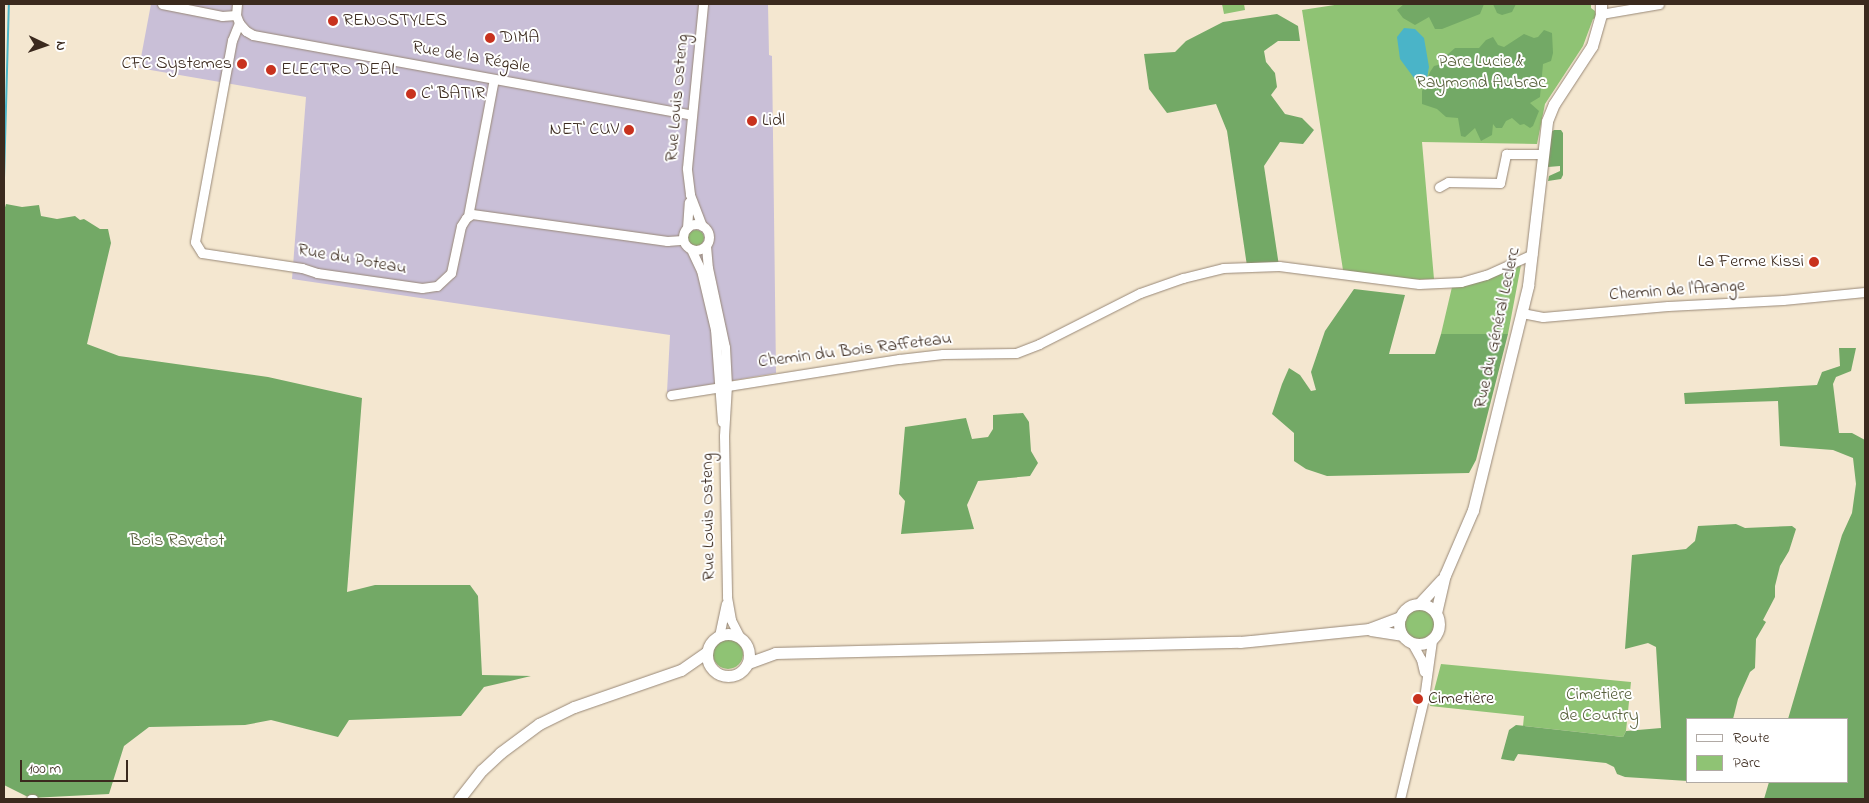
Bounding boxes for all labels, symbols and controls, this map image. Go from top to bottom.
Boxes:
place label: RENOSTYLES [343,10,447,32]
marker: RENOSTYLES [327,15,339,27]
north arrow [20,20,70,70]
place label: DIMA [500,27,539,49]
marker: DIMA [484,32,496,44]
street label: Rue Louis Osteng [662,33,694,163]
street label: Rue de la Régale [410,37,532,79]
text: N [50,41,71,51]
park label: Parc Lucie & Raymond Aubrac [1416,52,1546,94]
place label: CFC Systemes [121,53,232,75]
marker: CFC Systemes [236,58,248,70]
place label: ELECTRO DEAL [281,59,398,81]
marker: ELECTRO DEAL [265,64,277,76]
place label: C' BATIR [421,83,485,105]
marker: C' BATIR [405,88,417,100]
place label: Lidl [762,110,785,132]
marker: Lidl [746,115,758,127]
place label: NET' CUV [550,119,619,141]
marker: NET' CUV [623,124,635,136]
street label: Rue du Poteau [296,240,408,280]
street label: Rue du Général Leclerc [1470,245,1526,411]
place label: La Ferme Kissi [1698,251,1804,273]
marker: La Ferme Kissi [1808,256,1820,268]
street label: Chemin de l'Arange [1608,275,1746,307]
street label: Chemin du Bois Raffeteau [757,328,953,374]
street label: Rue Louis Osteng [697,453,721,581]
park label: Bois Ravetot [129,530,225,552]
park label: Cimetière de Courtry [1559,685,1639,728]
place label: Cimetière [1428,688,1494,710]
marker: Cimetière [1412,693,1424,705]
legend [1686,718,1849,783]
text: Route [1733,727,1769,749]
scale bar [22,750,130,782]
text: Parc [1733,752,1760,774]
text: 100 m [28,758,61,780]

